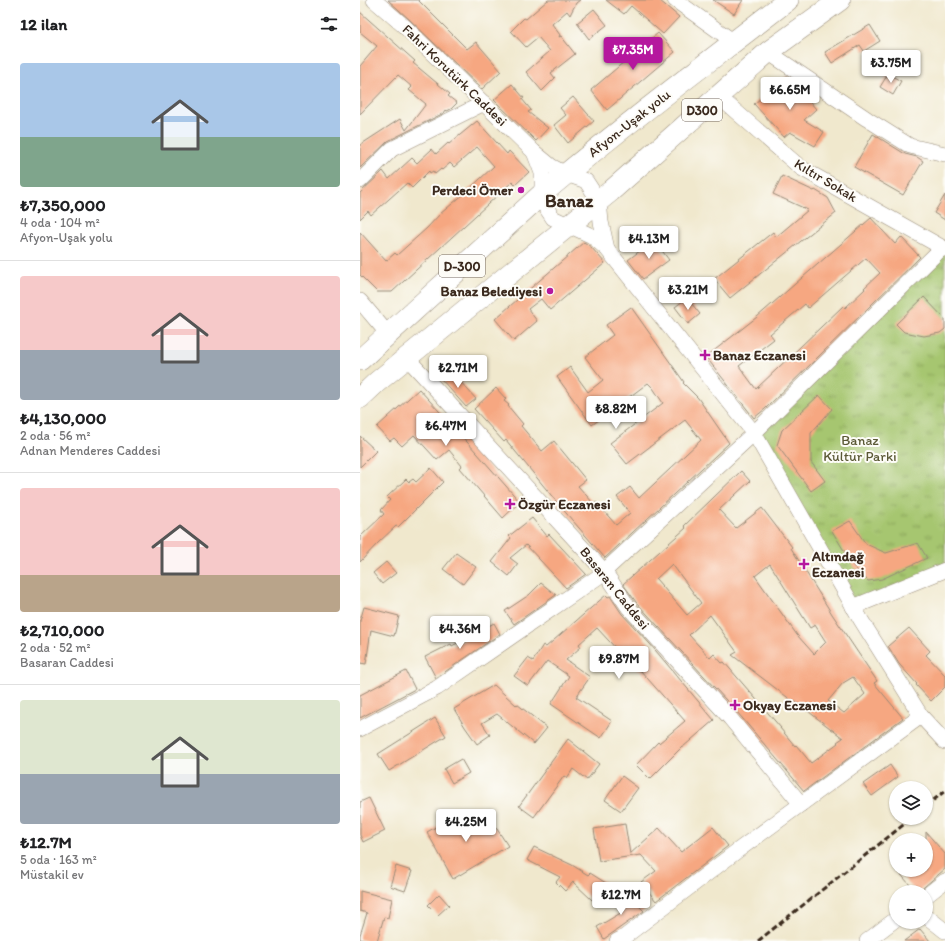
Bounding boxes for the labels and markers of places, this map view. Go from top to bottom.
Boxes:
pin: ₺7.35M [600,37,666,71]
pin: ₺3.75M [858,50,924,84]
pin: ₺6.65M [757,77,823,111]
place label: Perdeci Ömer [432,182,514,199]
marker: Perdeci Ömer [516,185,526,195]
pin: ₺4.13M [616,226,682,260]
pin: ₺3.21M [655,277,721,311]
place label: Banaz Belediyesi [441,283,542,300]
marker: Banaz Belediyesi [545,286,555,296]
place label: Banaz Eczanesi [713,347,806,364]
marker: Banaz Eczanesi [700,350,710,360]
pin: ₺2.71M [425,355,491,389]
pin: ₺8.82M [583,396,649,430]
pin: ₺6.47M [413,413,479,447]
place label: Özgür Eczanesi [518,496,611,513]
marker: Özgür Eczanesi [505,499,515,509]
place label: Altındağ Eczanesi [811,548,864,581]
marker: Altındağ Eczanesi [799,559,809,569]
pin: ₺4.36M [427,616,493,650]
pin: ₺9.87M [586,646,652,680]
place label: Okyay Eczanesi [743,697,836,714]
marker: Okyay Eczanesi [730,700,740,710]
pin: ₺4.25M [433,809,499,843]
pin: ₺12.7M [588,882,654,916]

